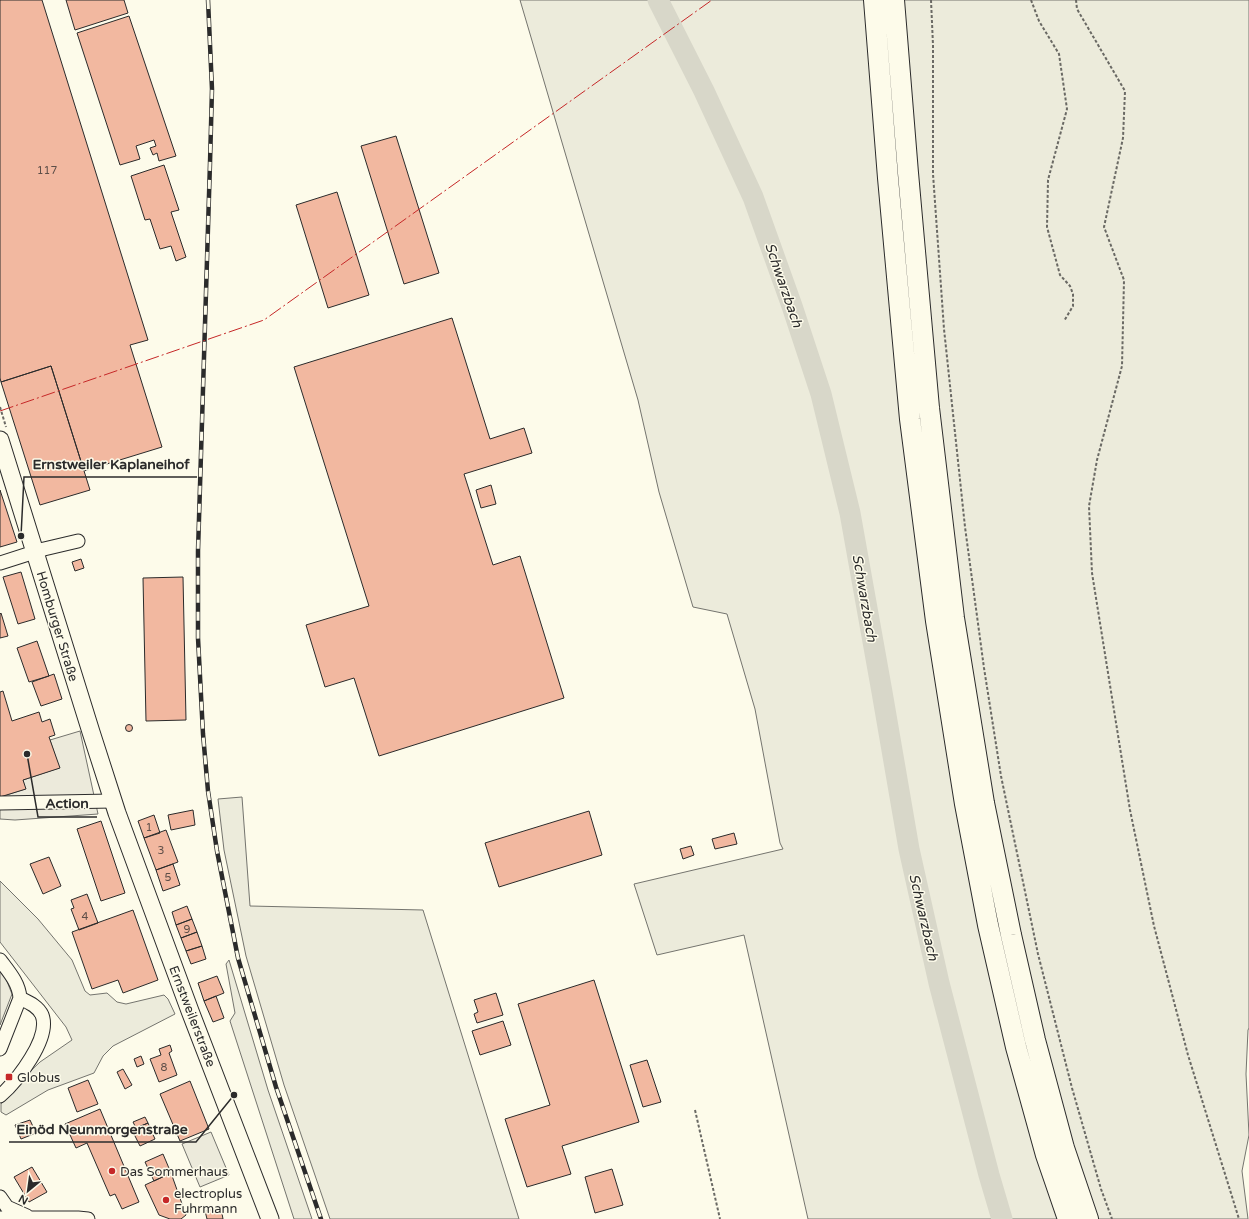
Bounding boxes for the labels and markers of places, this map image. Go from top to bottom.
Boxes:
callout: Ernstweiler Kaplaneihof [24,451,197,477]
callout: Action [38,791,97,817]
place label: Globus [17,1070,60,1086]
marker: Globus [4,1072,14,1082]
callout: Einöd Neunmorgenstraße [9,1116,196,1142]
place label: Das Sommerhaus [120,1164,228,1180]
marker: Das Sommerhaus [107,1166,117,1176]
place label: electroplus Fuhrmann [174,1186,242,1217]
marker: electroplus Fuhrmann [161,1195,171,1205]

